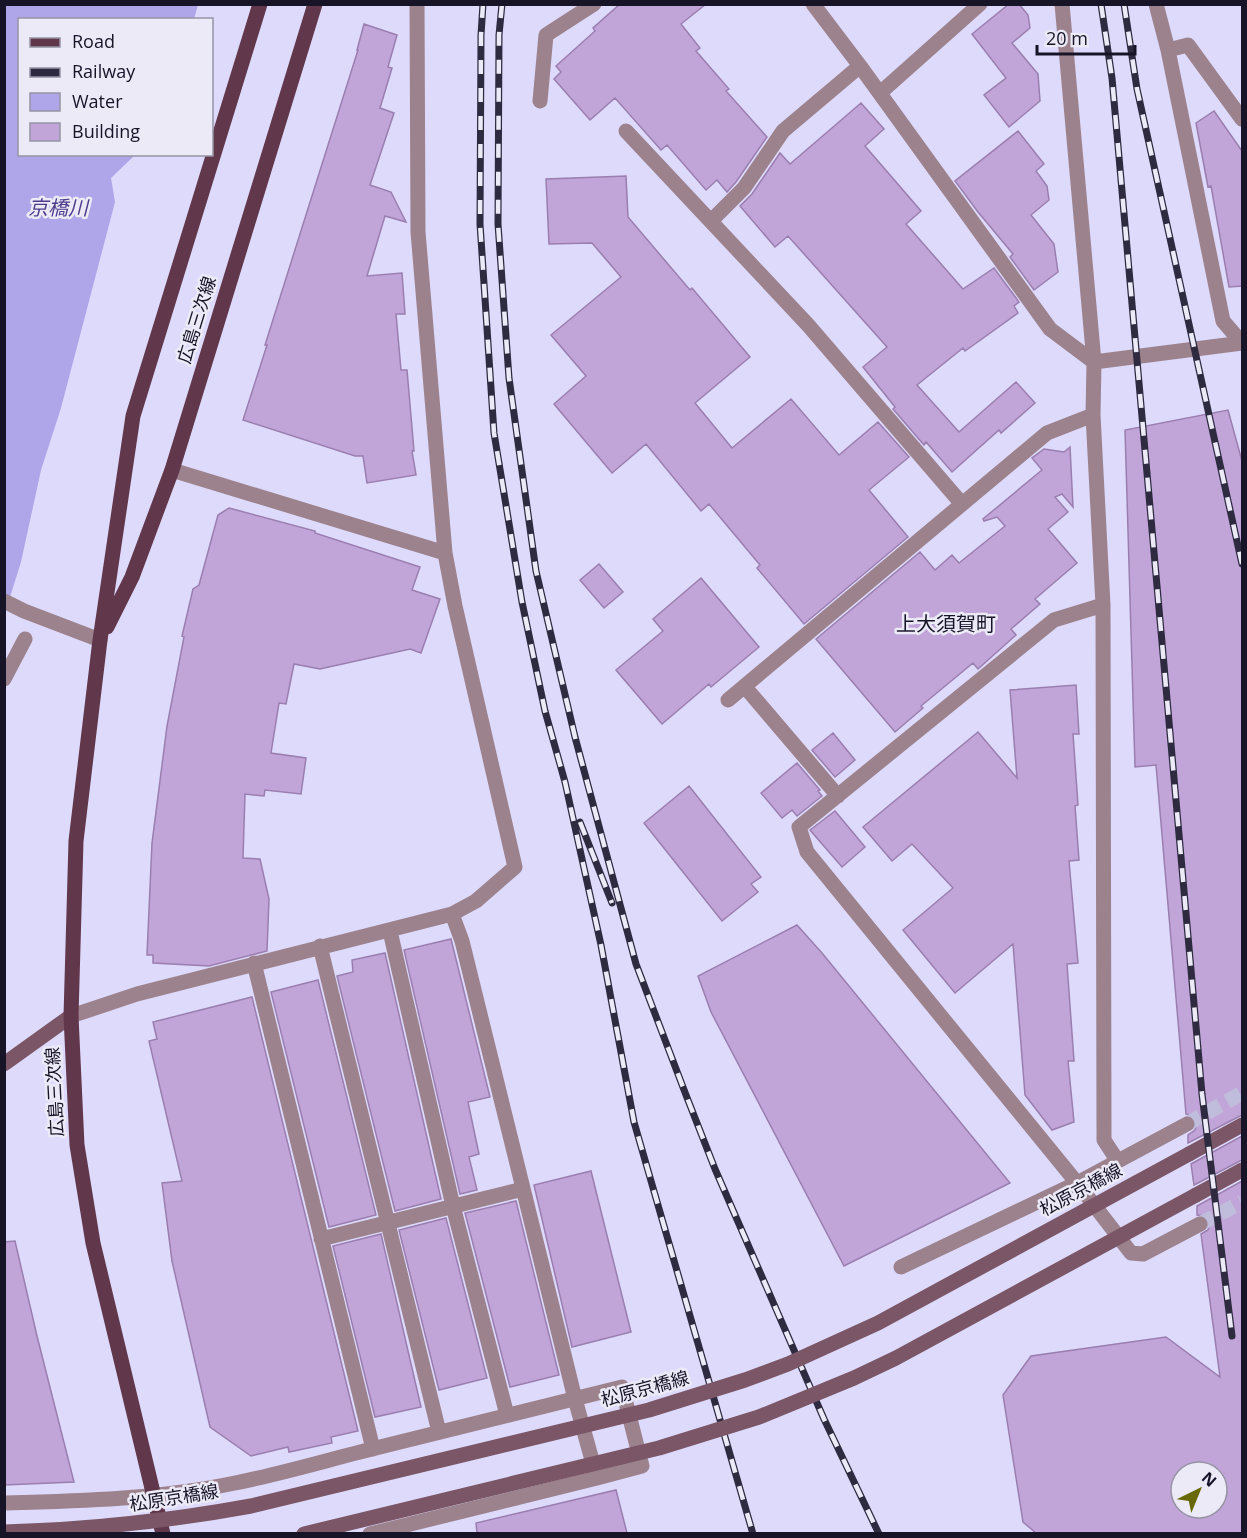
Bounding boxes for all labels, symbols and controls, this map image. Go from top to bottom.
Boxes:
legend [18,18,213,156]
scale bar [1037,18,1134,56]
text: 20 m [1046,26,1088,50]
text: Road [72,29,115,53]
text: Railway [72,59,136,83]
text: Water [72,89,123,113]
text: Building [72,119,140,143]
water label: 京橋川 [28,194,90,221]
street label: 広島三次線 [171,273,221,366]
district label: 上大須賀町 [896,610,996,637]
street label: 広島三次線 [40,1046,68,1138]
street label: 松原京橋線 [1035,1157,1126,1221]
street label: 松原京橋線 [598,1365,691,1411]
north arrow [1169,1460,1229,1520]
text: N [1197,1467,1221,1492]
street label: 松原京橋線 [128,1478,220,1516]

